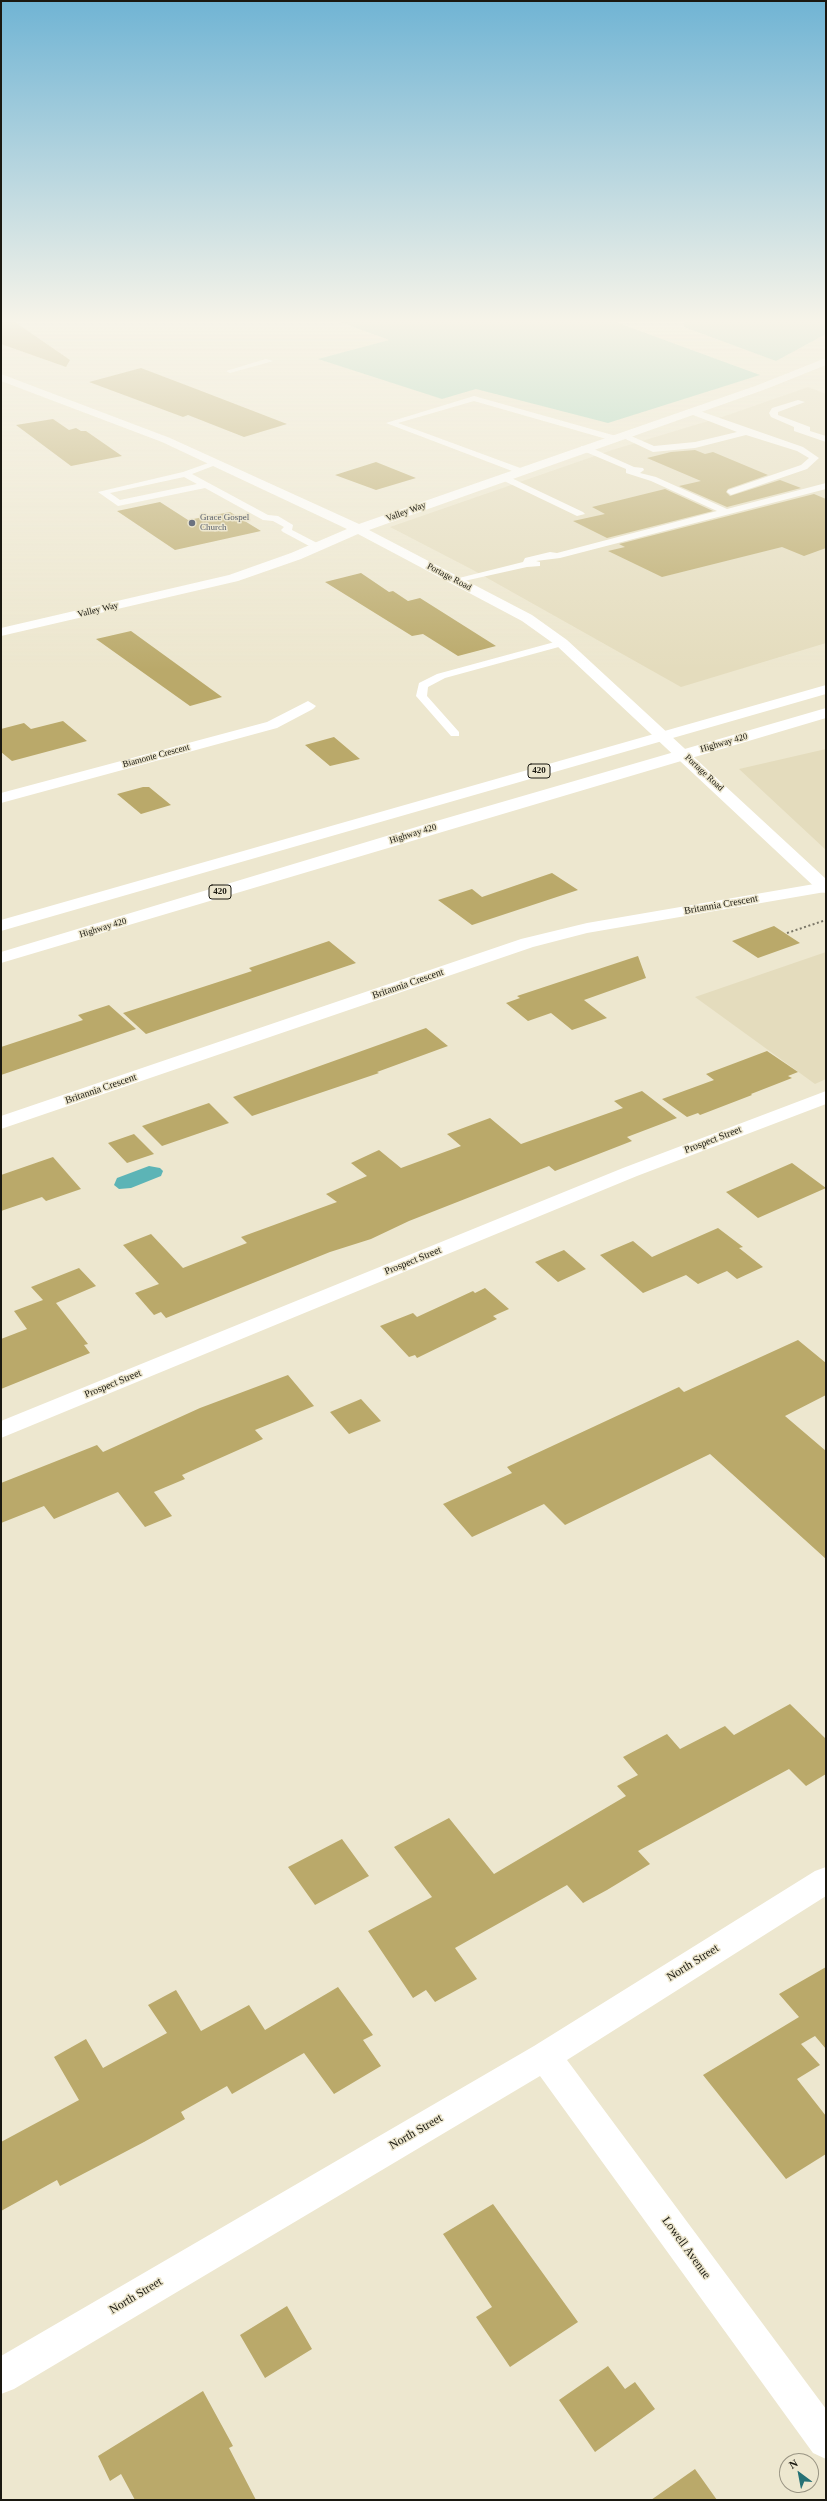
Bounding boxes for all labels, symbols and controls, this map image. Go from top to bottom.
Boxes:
street label: Valley Way [385,500,427,524]
place label: Grace Gospel Church [200,513,249,534]
marker: Grace Gospel Church [187,518,197,528]
street label: Portage Road [425,561,473,593]
street label: Valley Way [77,600,119,620]
street label: Highway 420 [699,731,749,755]
street label: Biamonte Crescent [121,742,191,770]
street label: Portage Road [682,752,726,794]
road number: 420 [528,764,550,778]
street label: Highway 420 [388,822,438,846]
road number: 420 [209,885,231,899]
street label: Britannia Crescent [683,893,759,917]
street label: Highway 420 [78,916,128,940]
street label: Britannia Crescent [371,966,445,1002]
street label: Britannia Crescent [64,1071,138,1107]
street label: Prospect Street [683,1124,743,1156]
street label: Prospect Street [383,1244,443,1278]
street label: Prospect Street [83,1367,143,1401]
street label: North Street [664,1941,722,1985]
street label: North Street [387,2111,445,2153]
street label: Lowell Avenue [659,2214,713,2282]
street label: North Street [107,2275,165,2317]
north arrow [779,2453,819,2493]
text: N [787,2456,800,2471]

